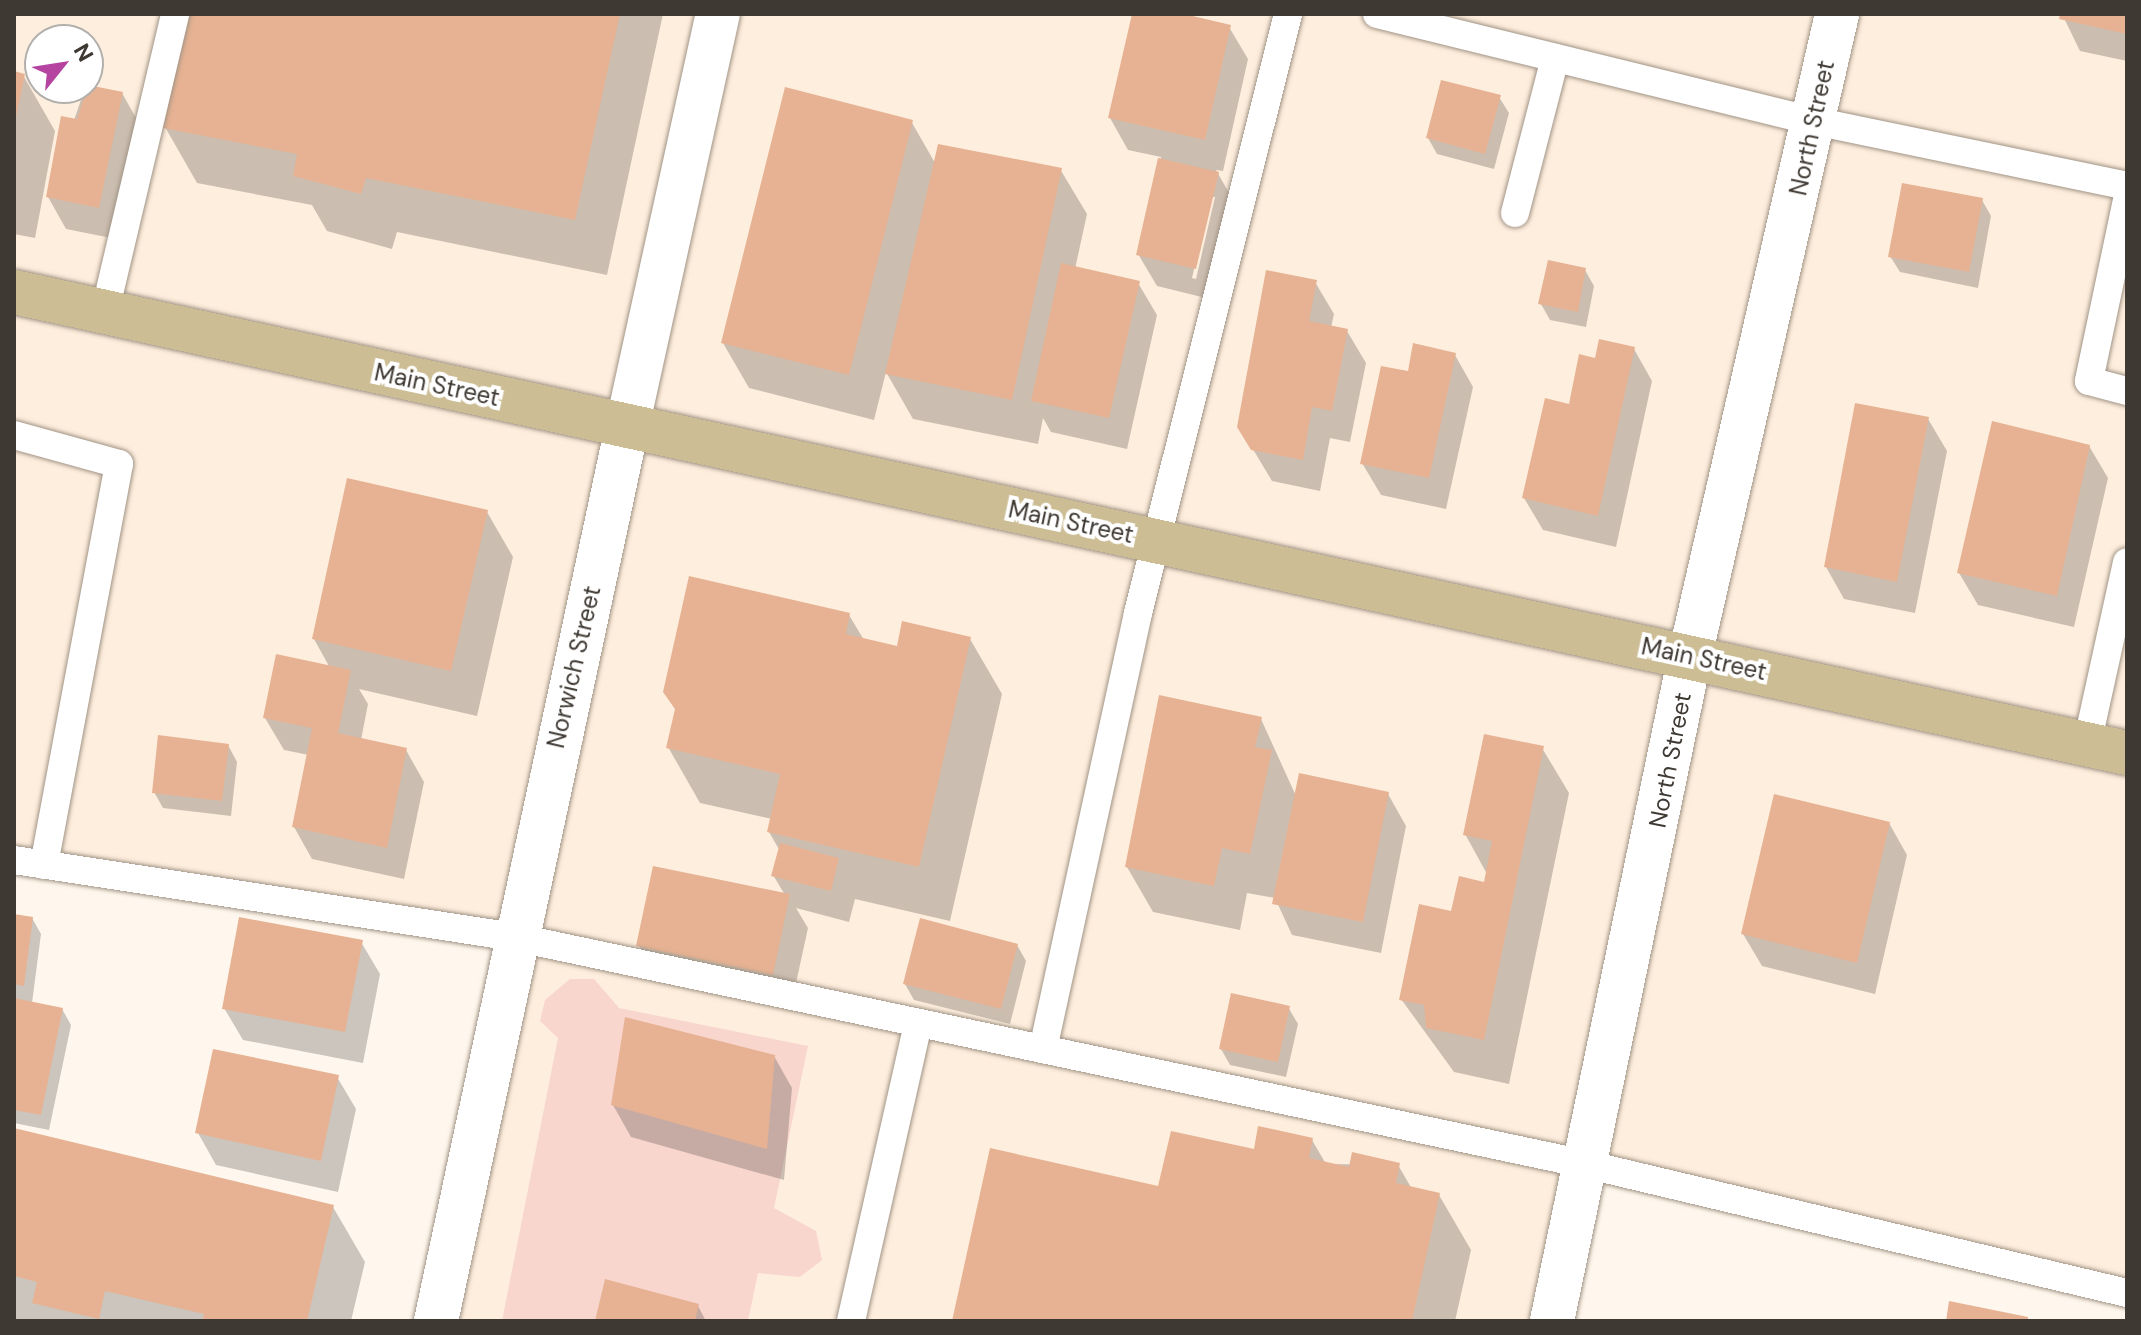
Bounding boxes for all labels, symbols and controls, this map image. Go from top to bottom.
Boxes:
north arrow [24,24,104,104]
text: N [67,39,100,67]
street label: North Street [1784,58,1840,198]
street label: Main Street [372,358,502,412]
street label: Main Street [1006,495,1136,549]
street label: Norwich Street [541,583,607,751]
street label: Main Street [1639,632,1769,686]
street label: North Street [1643,690,1697,830]

